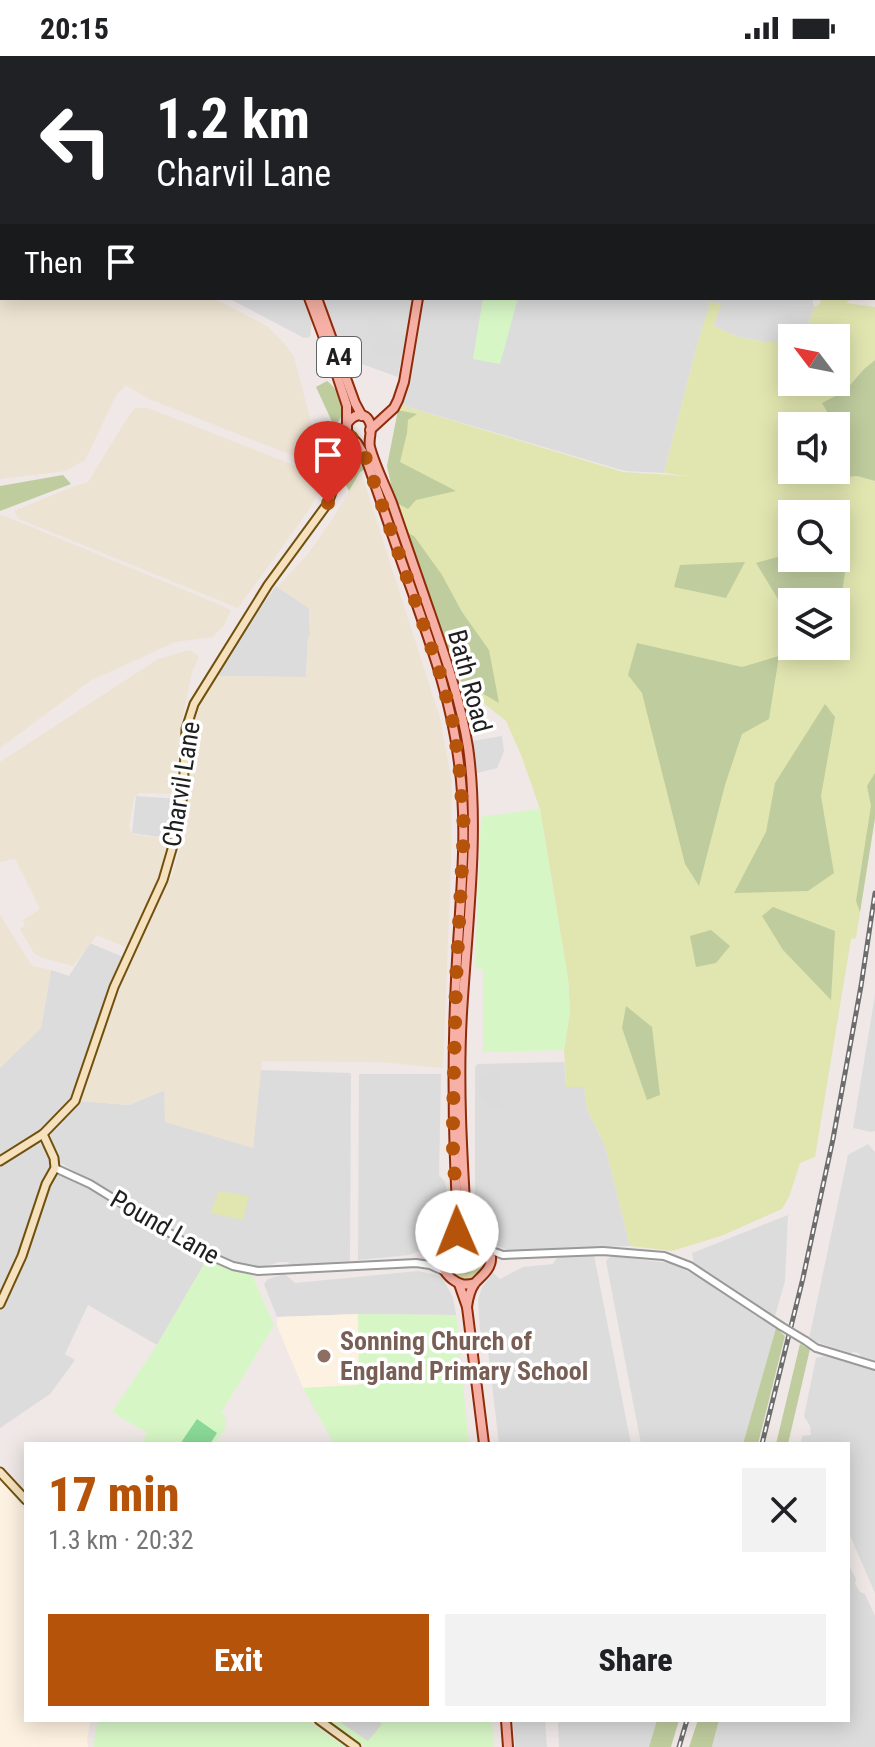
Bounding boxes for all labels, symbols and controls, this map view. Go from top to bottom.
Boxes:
text: 20:15 [40,11,109,46]
text: 1.2 km [156,86,310,152]
icon: left [24,88,128,192]
text: Charvil Lane [156,153,331,195]
icon: arrive [99,240,143,284]
text: Then [24,245,83,280]
north arrow [778,324,850,396]
map controls [778,324,850,660]
road number: A4 [317,337,361,377]
button: sound [778,412,850,484]
pin [294,421,362,503]
icon: arrive [306,433,350,477]
button: search [778,500,850,572]
button: layers [778,588,850,660]
street label: Bath Road [442,626,498,736]
street label: Charvil Lane [156,719,206,849]
street label: Pound Lane [105,1184,225,1270]
position arrow [415,1190,499,1274]
place label: Sonning Church of England Primary School [340,1326,588,1386]
marker: Sonning Church of England Primary School [315,1347,333,1365]
text: 17 min [48,1466,179,1523]
button: close [742,1468,826,1552]
text: 1.3 km · 20:32 [48,1525,193,1555]
button: Exit [48,1614,429,1706]
button: Share [445,1614,826,1706]

